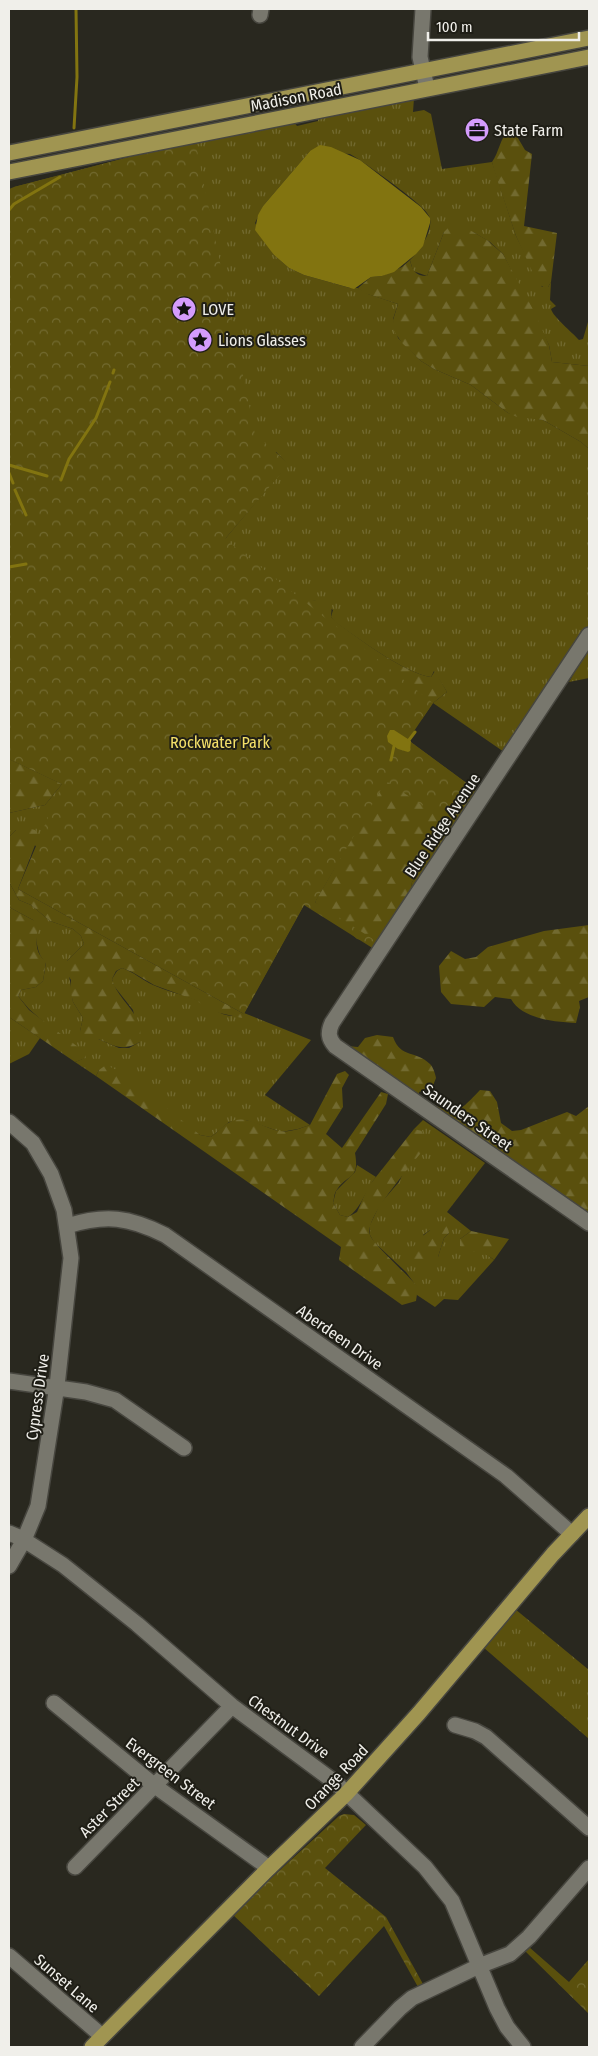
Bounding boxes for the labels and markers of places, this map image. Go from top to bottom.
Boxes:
office icon: State Farm [464,117,490,143]
place label: State Farm [494,121,563,140]
place icon: LOVE [171,296,197,322]
place label: LOVE [202,300,234,319]
place icon: Lions Glasses [187,327,213,353]
place label: Lions Glasses [218,331,306,350]

